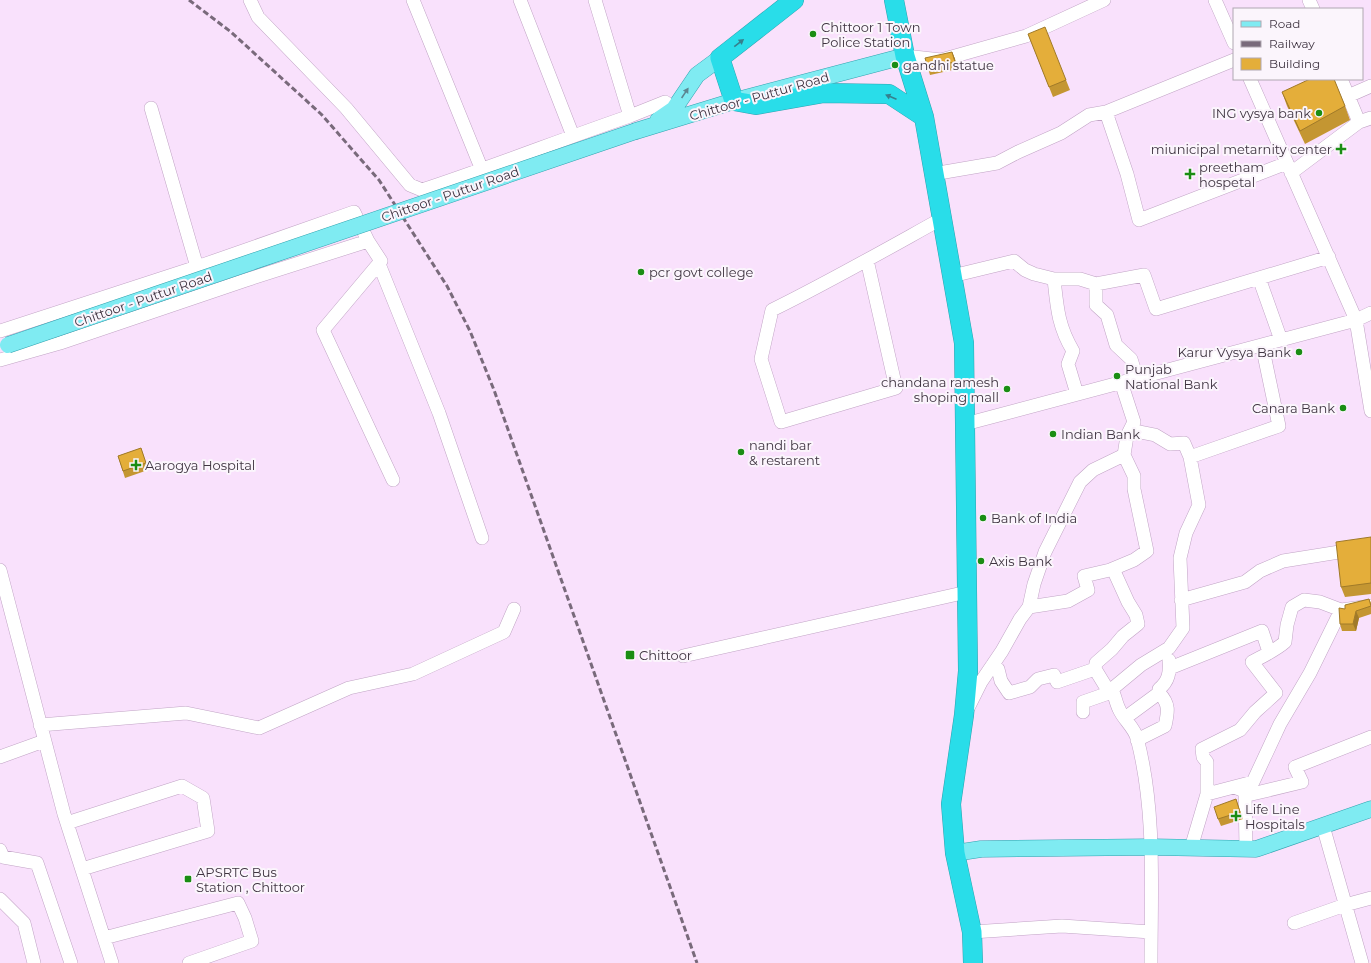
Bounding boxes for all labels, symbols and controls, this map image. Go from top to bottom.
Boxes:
legend [1233,8,1363,80]
text: Road [1269,16,1300,31]
place label: Chittoor 1 Town Police Station [821,19,920,50]
marker: Chittoor 1 Town Police Station [808,29,818,39]
text: Railway [1269,36,1315,51]
one-way arrow [733,39,744,47]
text: Building [1269,56,1320,71]
place label: gandhi statue [903,57,994,73]
marker: gandhi statue [890,60,900,70]
street label: Chittoor - Puttur Road [687,68,831,124]
one-way arrow [681,88,689,98]
one-way arrow [885,94,896,100]
place label: ING vysya bank [1212,105,1311,121]
marker: ING vysya bank [1314,108,1324,118]
place label: miunicipal metarnity center [1151,141,1332,157]
marker: miunicipal metarnity center [1335,143,1347,155]
place label: preetham hospetal [1199,159,1264,190]
street label: Chittoor - Puttur Road [379,163,521,225]
marker: preetham hospetal [1184,168,1196,180]
place label: pcr govt college [649,264,754,280]
marker: pcr govt college [636,267,646,277]
street label: Chittoor - Puttur Road [72,268,214,330]
place label: Karur Vysya Bank [1177,344,1291,360]
marker: Karur Vysya Bank [1294,347,1304,357]
place label: Punjab National Bank [1125,361,1218,392]
marker: Punjab National Bank [1112,371,1122,381]
place label: chandana ramesh shoping mall [881,374,999,405]
marker: chandana ramesh shoping mall [1002,384,1012,394]
place label: Canara Bank [1252,400,1335,416]
marker: Canara Bank [1338,403,1348,413]
place label: Indian Bank [1061,426,1140,442]
marker: Indian Bank [1048,429,1058,439]
place label: nandi bar & restarent [749,437,820,468]
marker: nandi bar & restarent [736,447,746,457]
place label: Aarogya Hospital [145,457,255,473]
marker: Aarogya Hospital [130,459,142,471]
place label: Bank of India [991,510,1077,526]
marker: Bank of India [978,513,988,523]
place label: Axis Bank [989,553,1052,569]
marker: Axis Bank [976,556,986,566]
place label: Chittoor [639,647,692,663]
marker: Chittoor [624,649,636,661]
place label: Life Line Hospitals [1245,801,1305,832]
marker: Life Line Hospitals [1230,810,1242,822]
place label: APSRTC Bus Station , Chittoor [196,864,305,895]
marker: APSRTC Bus Station , Chittoor [183,874,193,884]

